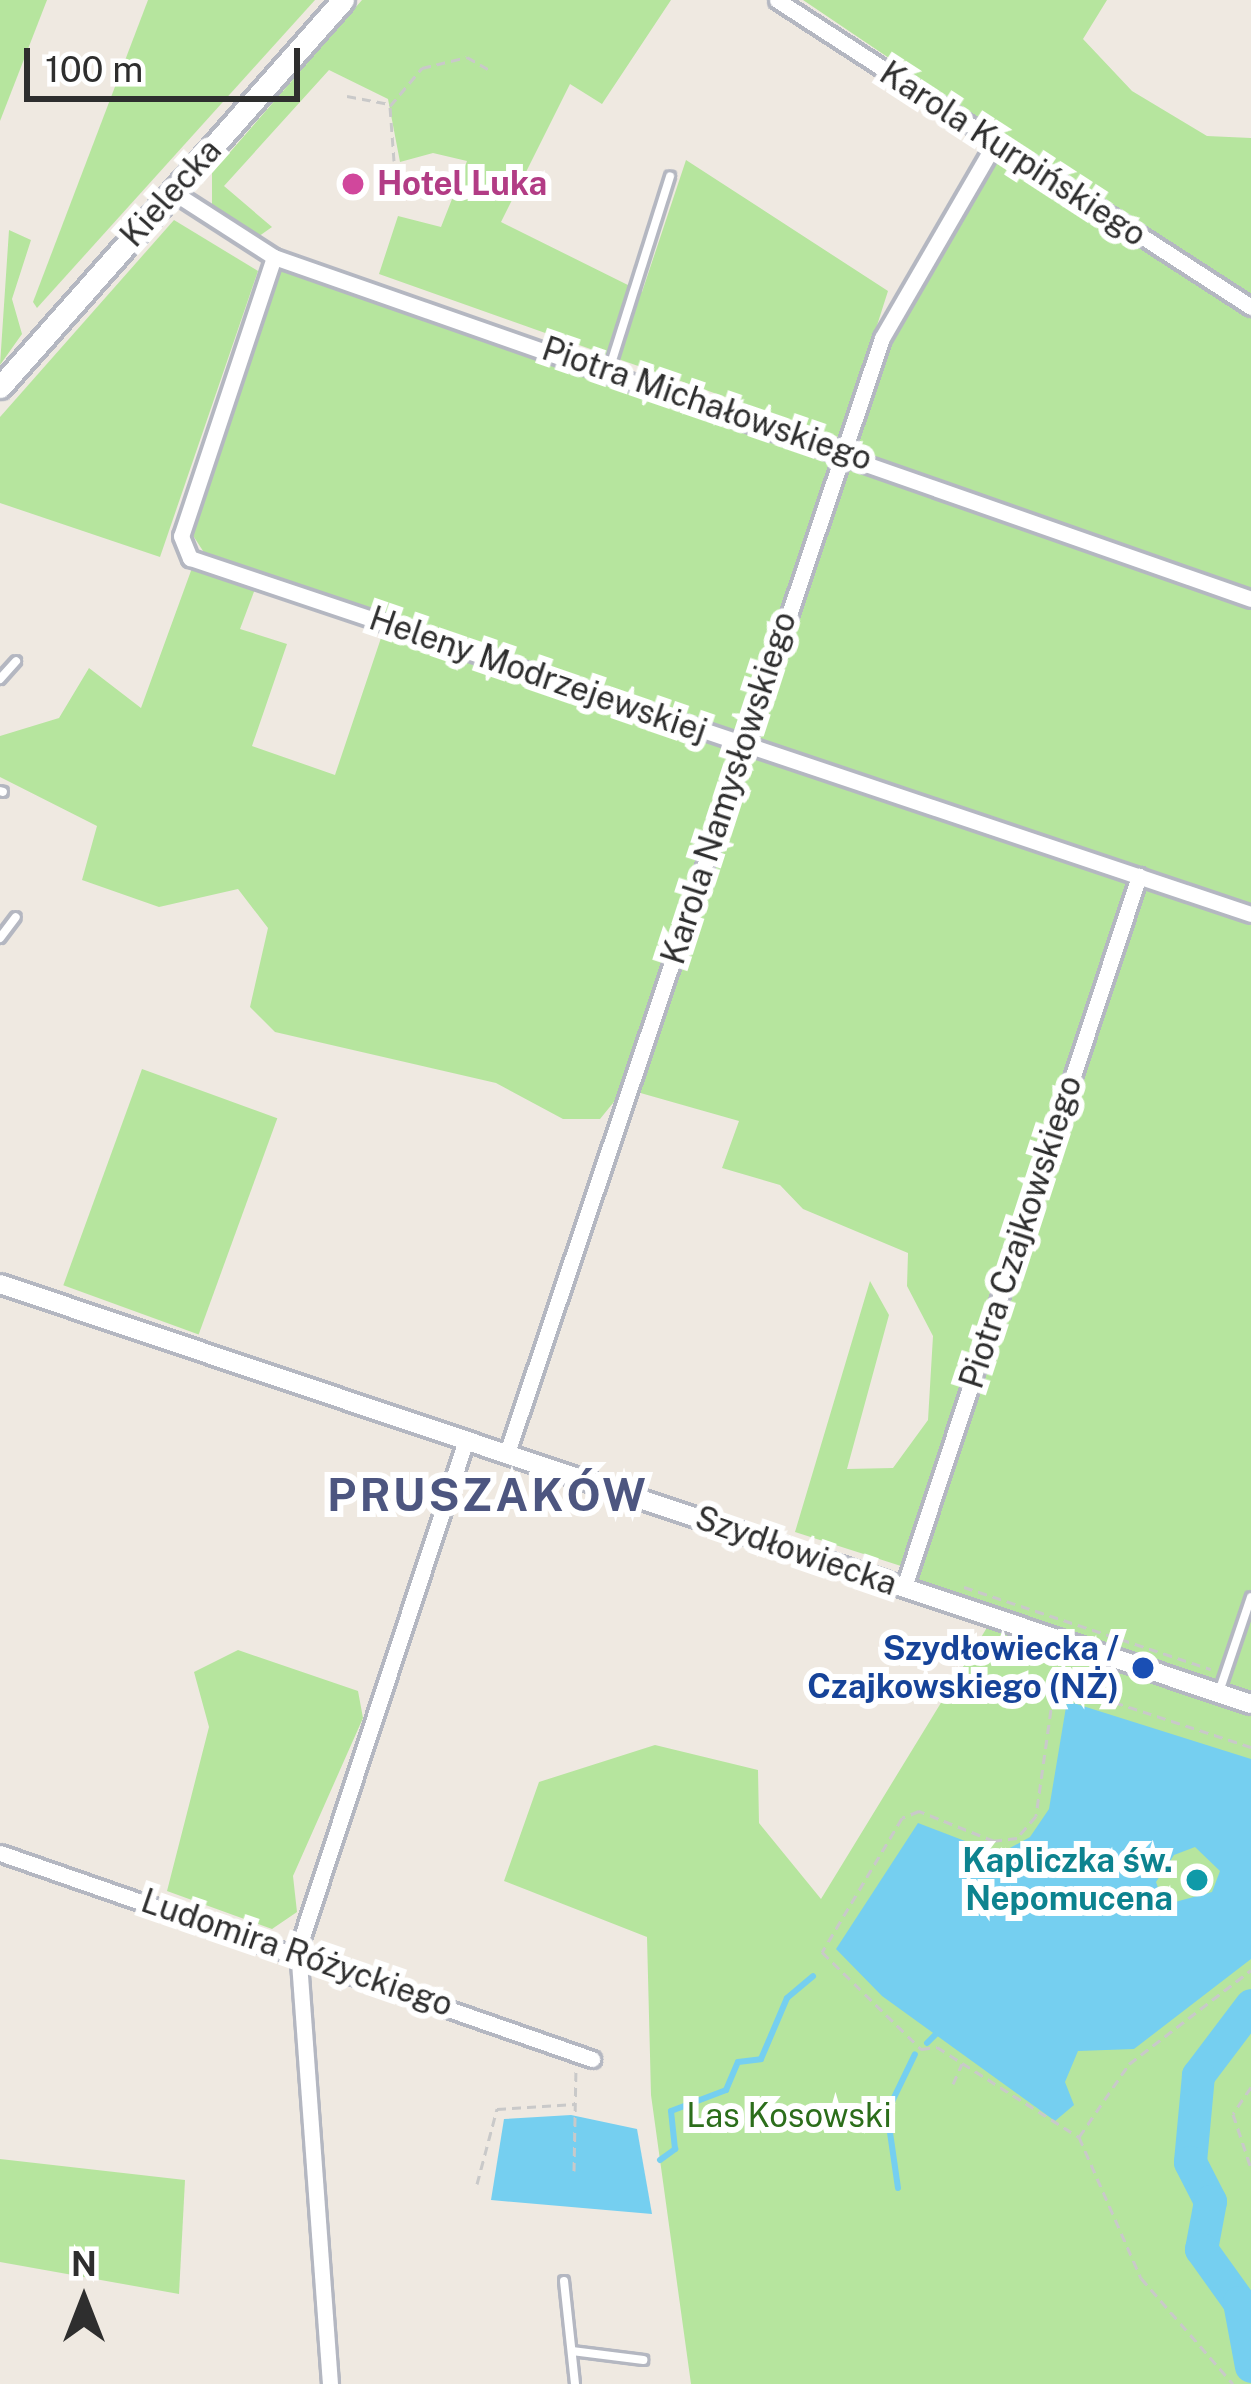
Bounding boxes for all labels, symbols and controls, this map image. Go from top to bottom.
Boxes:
scale bar [30,24,306,98]
text: 100 m [45,48,143,90]
street label: Karola Kurpińskiego [873,53,1153,255]
street label: Kielecka [112,131,230,255]
place label: Hotel Luka [377,164,547,204]
marker: Hotel Luka [340,171,366,197]
street label: Piotra Michałowskiego [537,329,877,479]
street label: Heleny Modrzejewskiej [364,599,712,751]
street label: Karola Namysłowskiego [653,607,805,969]
street label: Piotra Czajkowskiego [952,1071,1090,1393]
district label: PRUSZAKÓW [327,1468,649,1522]
street label: Szydłowiecka [690,1498,902,1604]
place label: Szydłowiecka / Czajkowskiego (NŻ) [807,1629,1119,1707]
marker: Szydłowiecka / Czajkowskiego (NŻ) [1130,1655,1156,1681]
place label: Kapliczka św. Nepomucena [962,1841,1173,1919]
marker: Kapliczka św. Nepomucena [1184,1867,1210,1893]
street label: Ludomira Różyckiego [136,1881,458,2025]
park label: Las Kosowski [686,2096,892,2136]
north arrow [24,2240,144,2360]
text: N [71,2245,97,2283]

